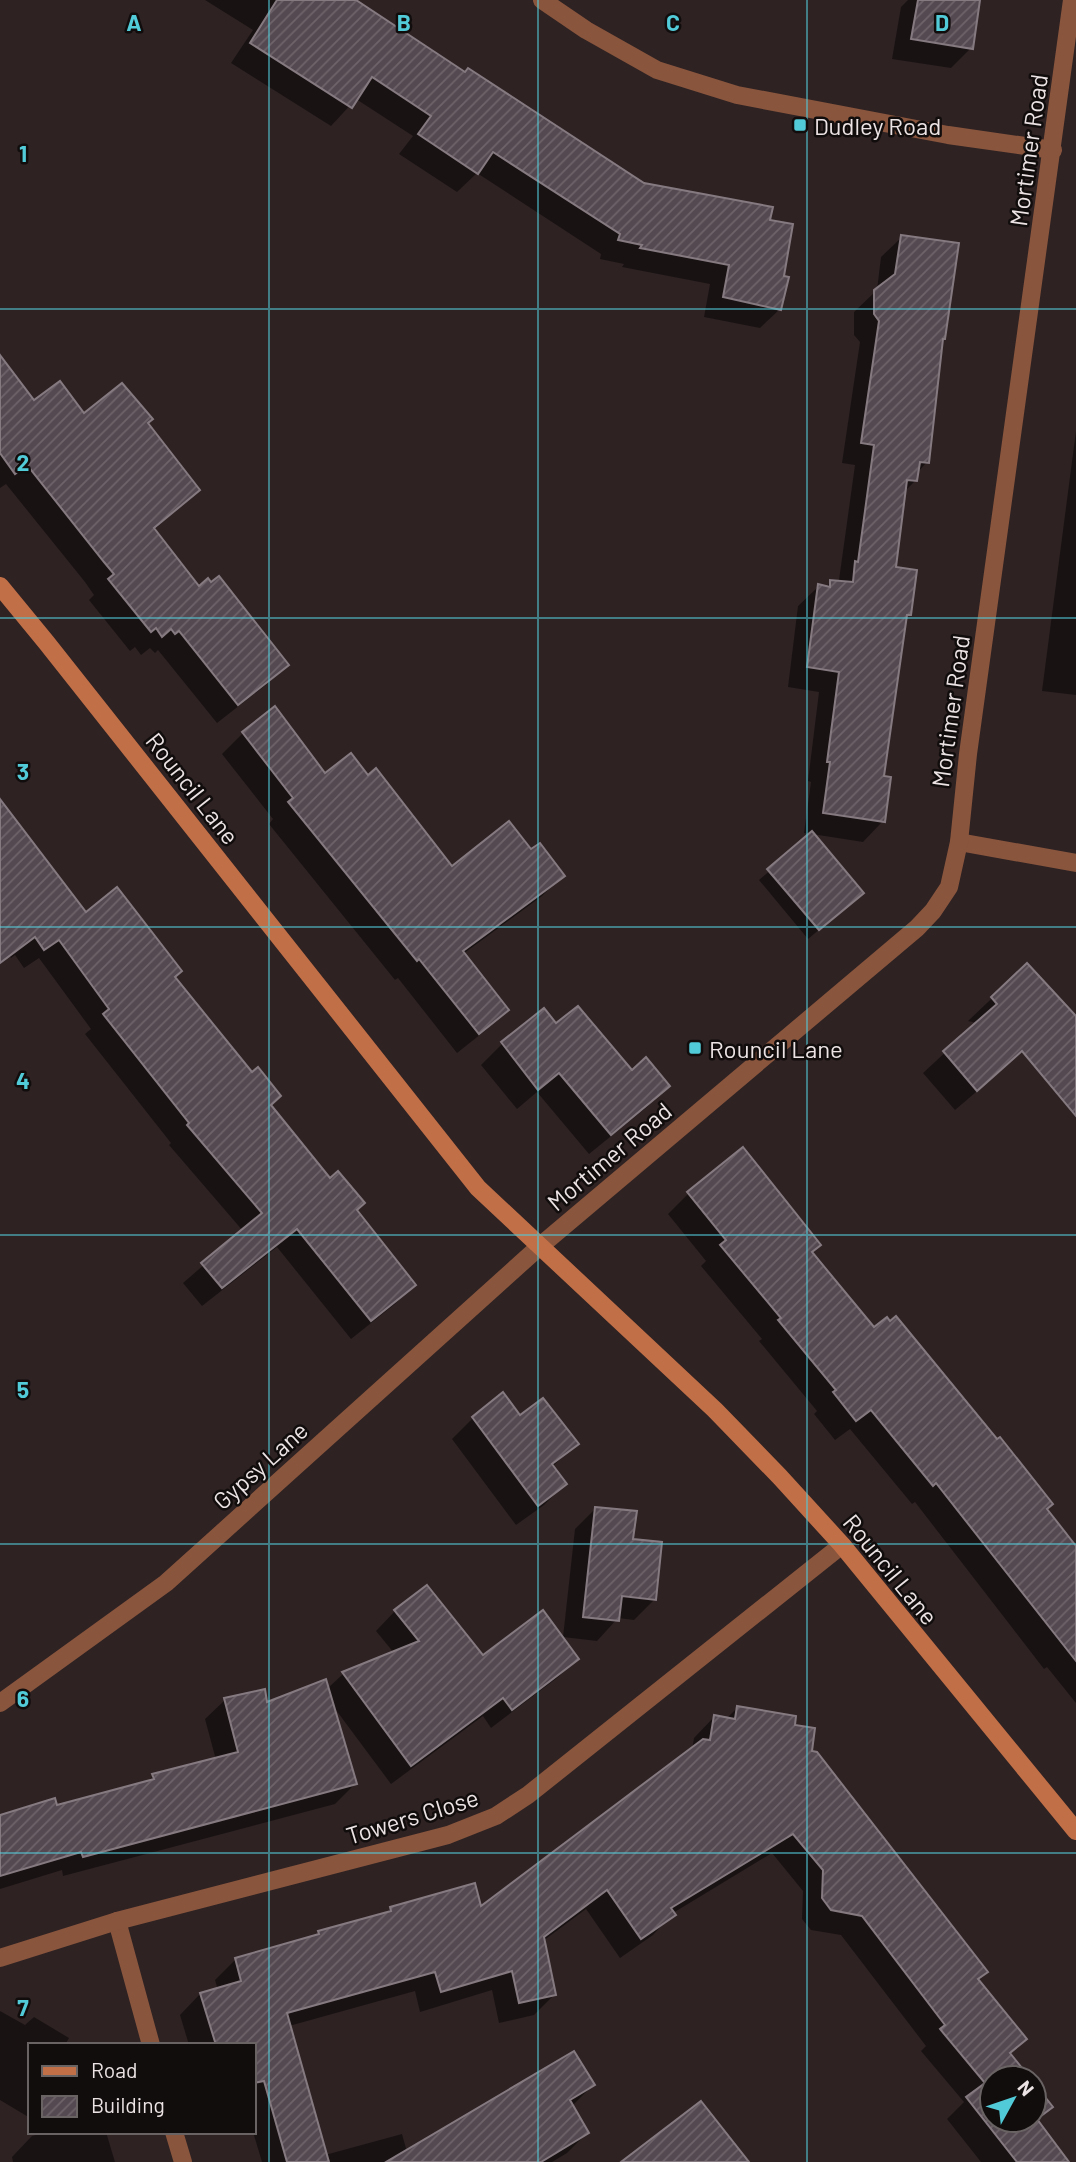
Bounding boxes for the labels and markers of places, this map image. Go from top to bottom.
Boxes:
place label: Dudley Road [814,111,941,140]
marker: Dudley Road [792,117,808,133]
place label: Rouncil Lane [709,1034,843,1063]
marker: Rouncil Lane [687,1040,703,1056]

